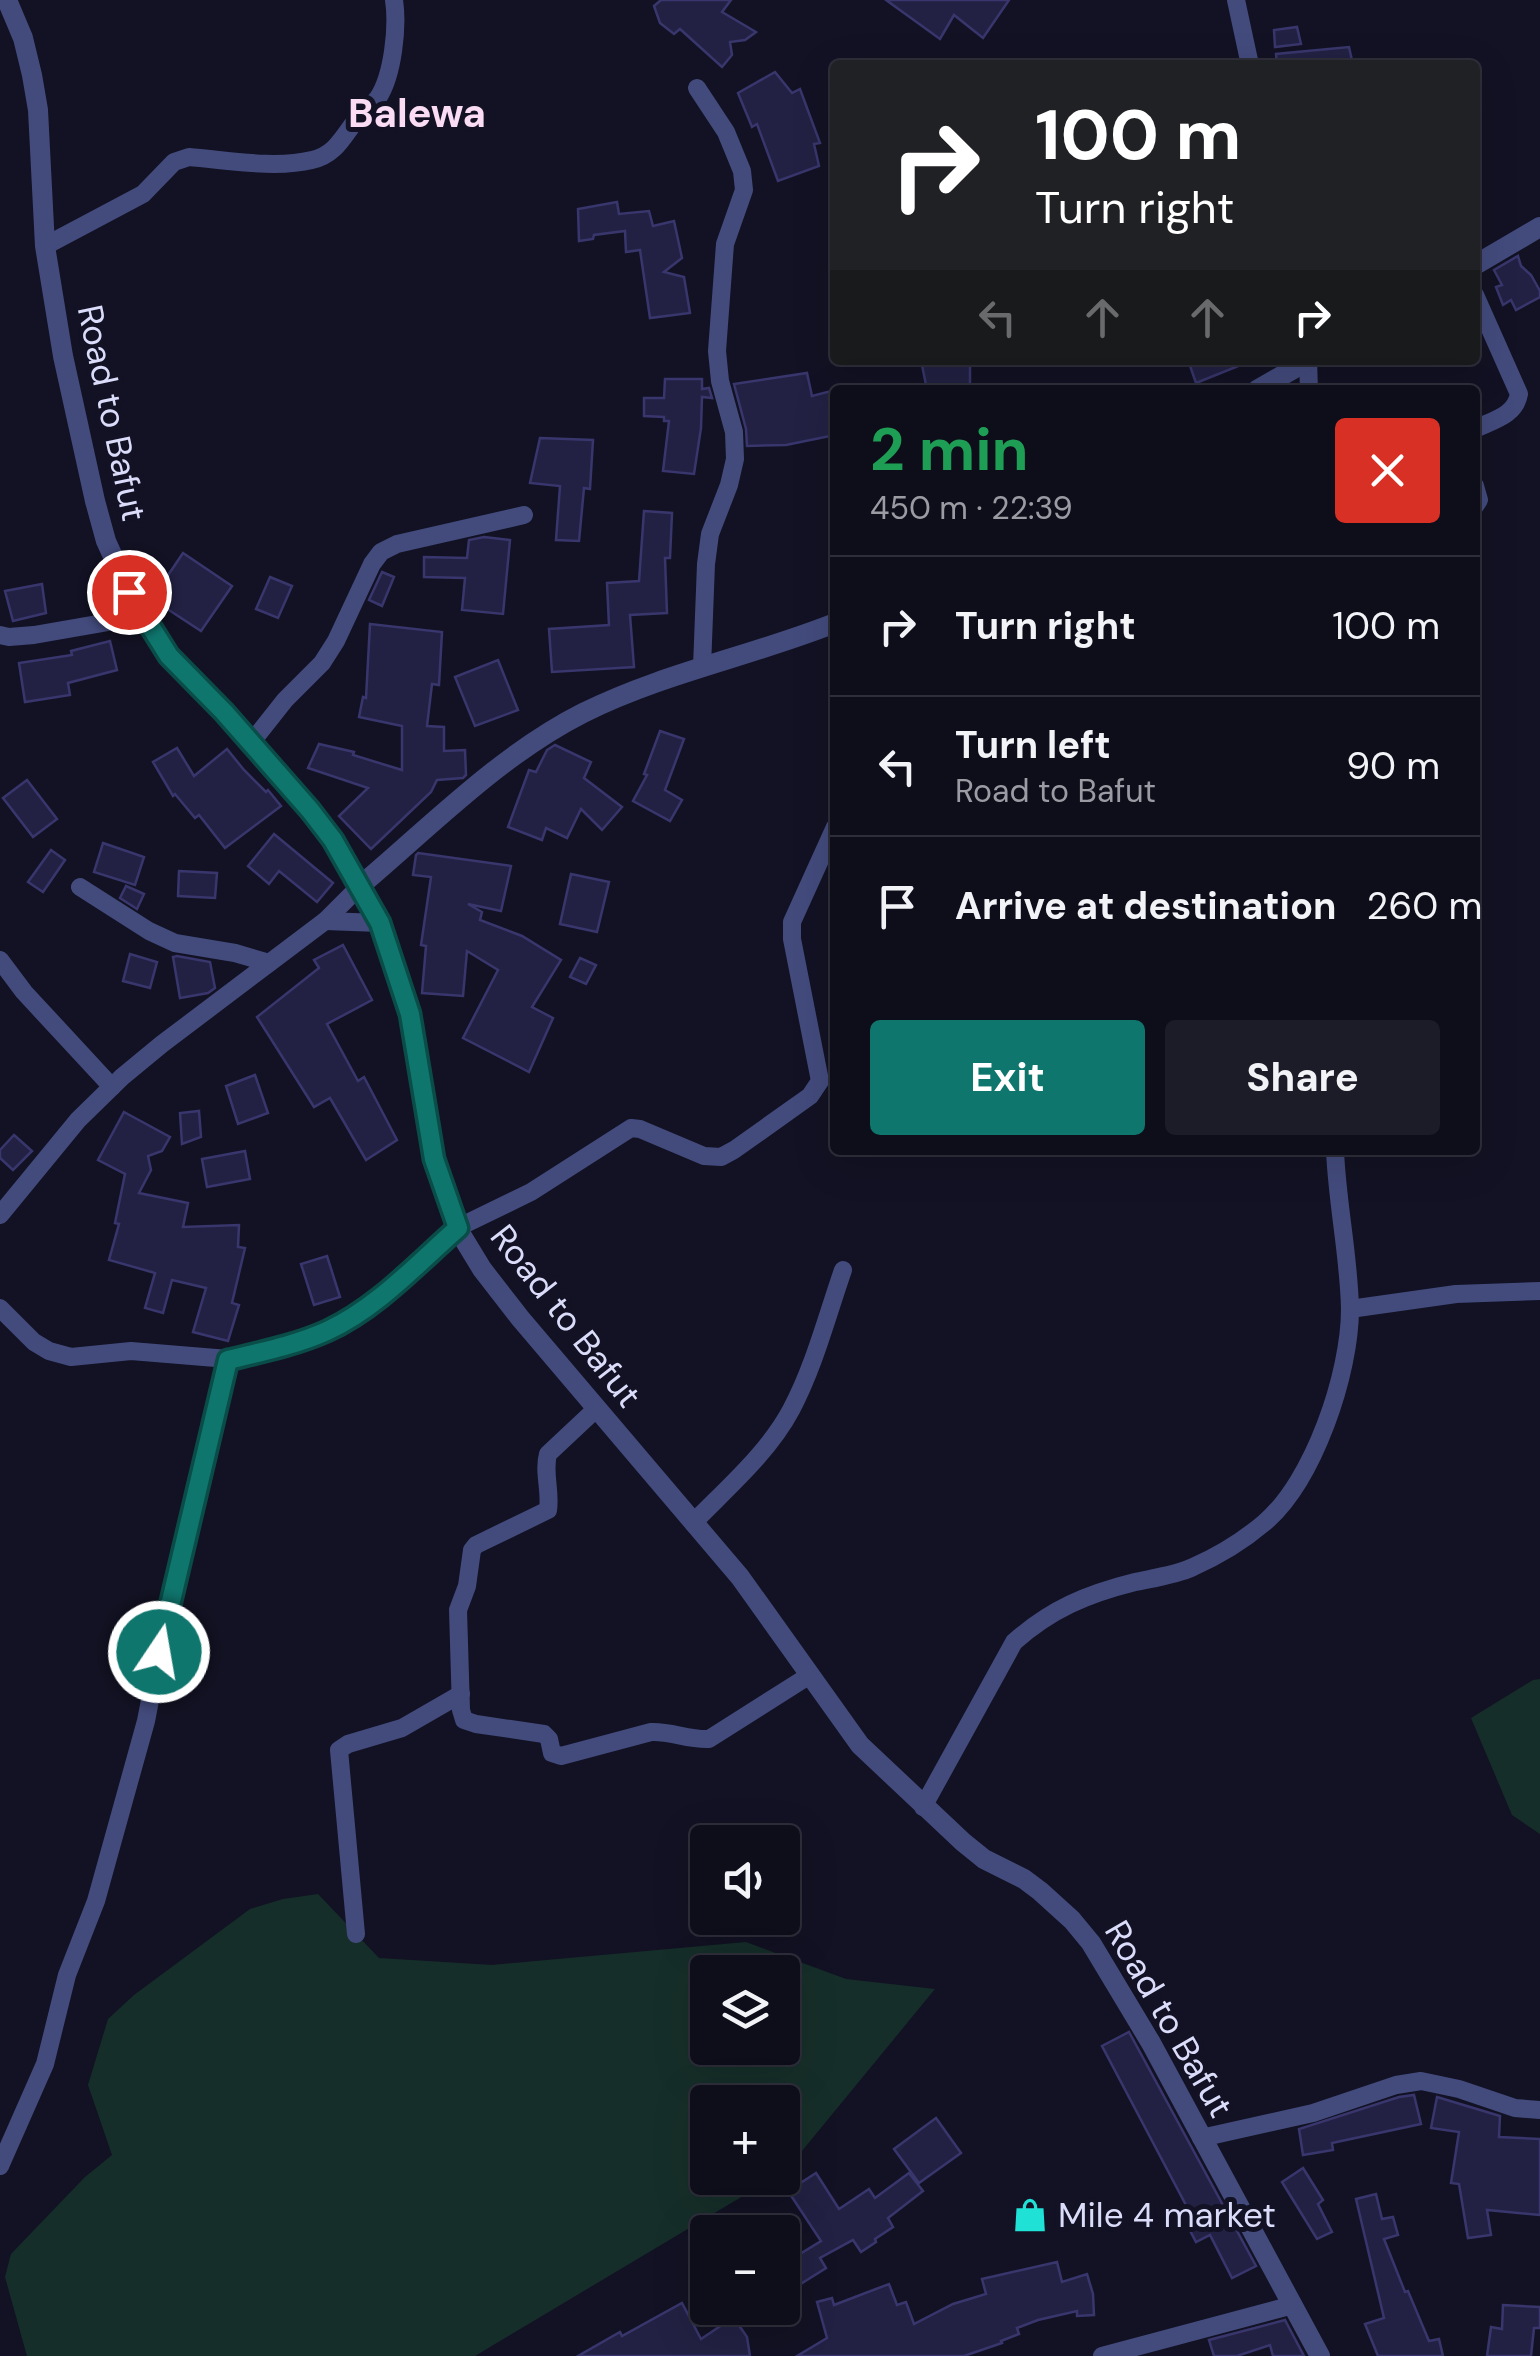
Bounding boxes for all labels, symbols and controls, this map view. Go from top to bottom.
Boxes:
district label: Balewa [348,87,486,139]
text: 100 m [1035,90,1241,181]
icon: right [870,100,1000,230]
text: Turn right [1035,178,1234,237]
icon: left [970,290,1025,345]
icon: ahead [1075,290,1130,345]
icon: ahead [1180,290,1235,345]
icon: right [1285,290,1340,345]
street label: Road to Bafut [67,301,157,525]
text: 2 min [870,410,1029,489]
button: close [1335,418,1440,523]
text: 450 m · 22:39 [870,487,1073,529]
pin [87,550,172,635]
icon: arrive [102,565,157,620]
icon: right [870,599,925,654]
text: Turn right [955,601,1136,651]
text: 100 m [1332,601,1440,651]
text: Turn left [955,720,1111,770]
icon: left [870,739,925,794]
text: 90 m [1346,741,1440,791]
text: Road to Bafut [955,770,1156,812]
icon: arrive [870,879,925,934]
text: Arrive at destination [955,881,1337,931]
text: 260 m [1367,881,1482,931]
button: Exit [870,1020,1145,1135]
button: Share [1165,1020,1440,1135]
street label: Road to Bafut [480,1215,652,1417]
position arrow [107,1600,211,1704]
map controls [690,1825,800,2325]
button: sound [690,1825,800,1935]
street label: Road to Bafut [1094,1912,1244,2126]
button: layers [690,1955,800,2065]
button: + [690,2085,800,2195]
place label: Mile 4 market [1058,2192,1276,2238]
shop icon: Mile 4 market [1011,2196,1049,2234]
button: − [690,2215,800,2325]

